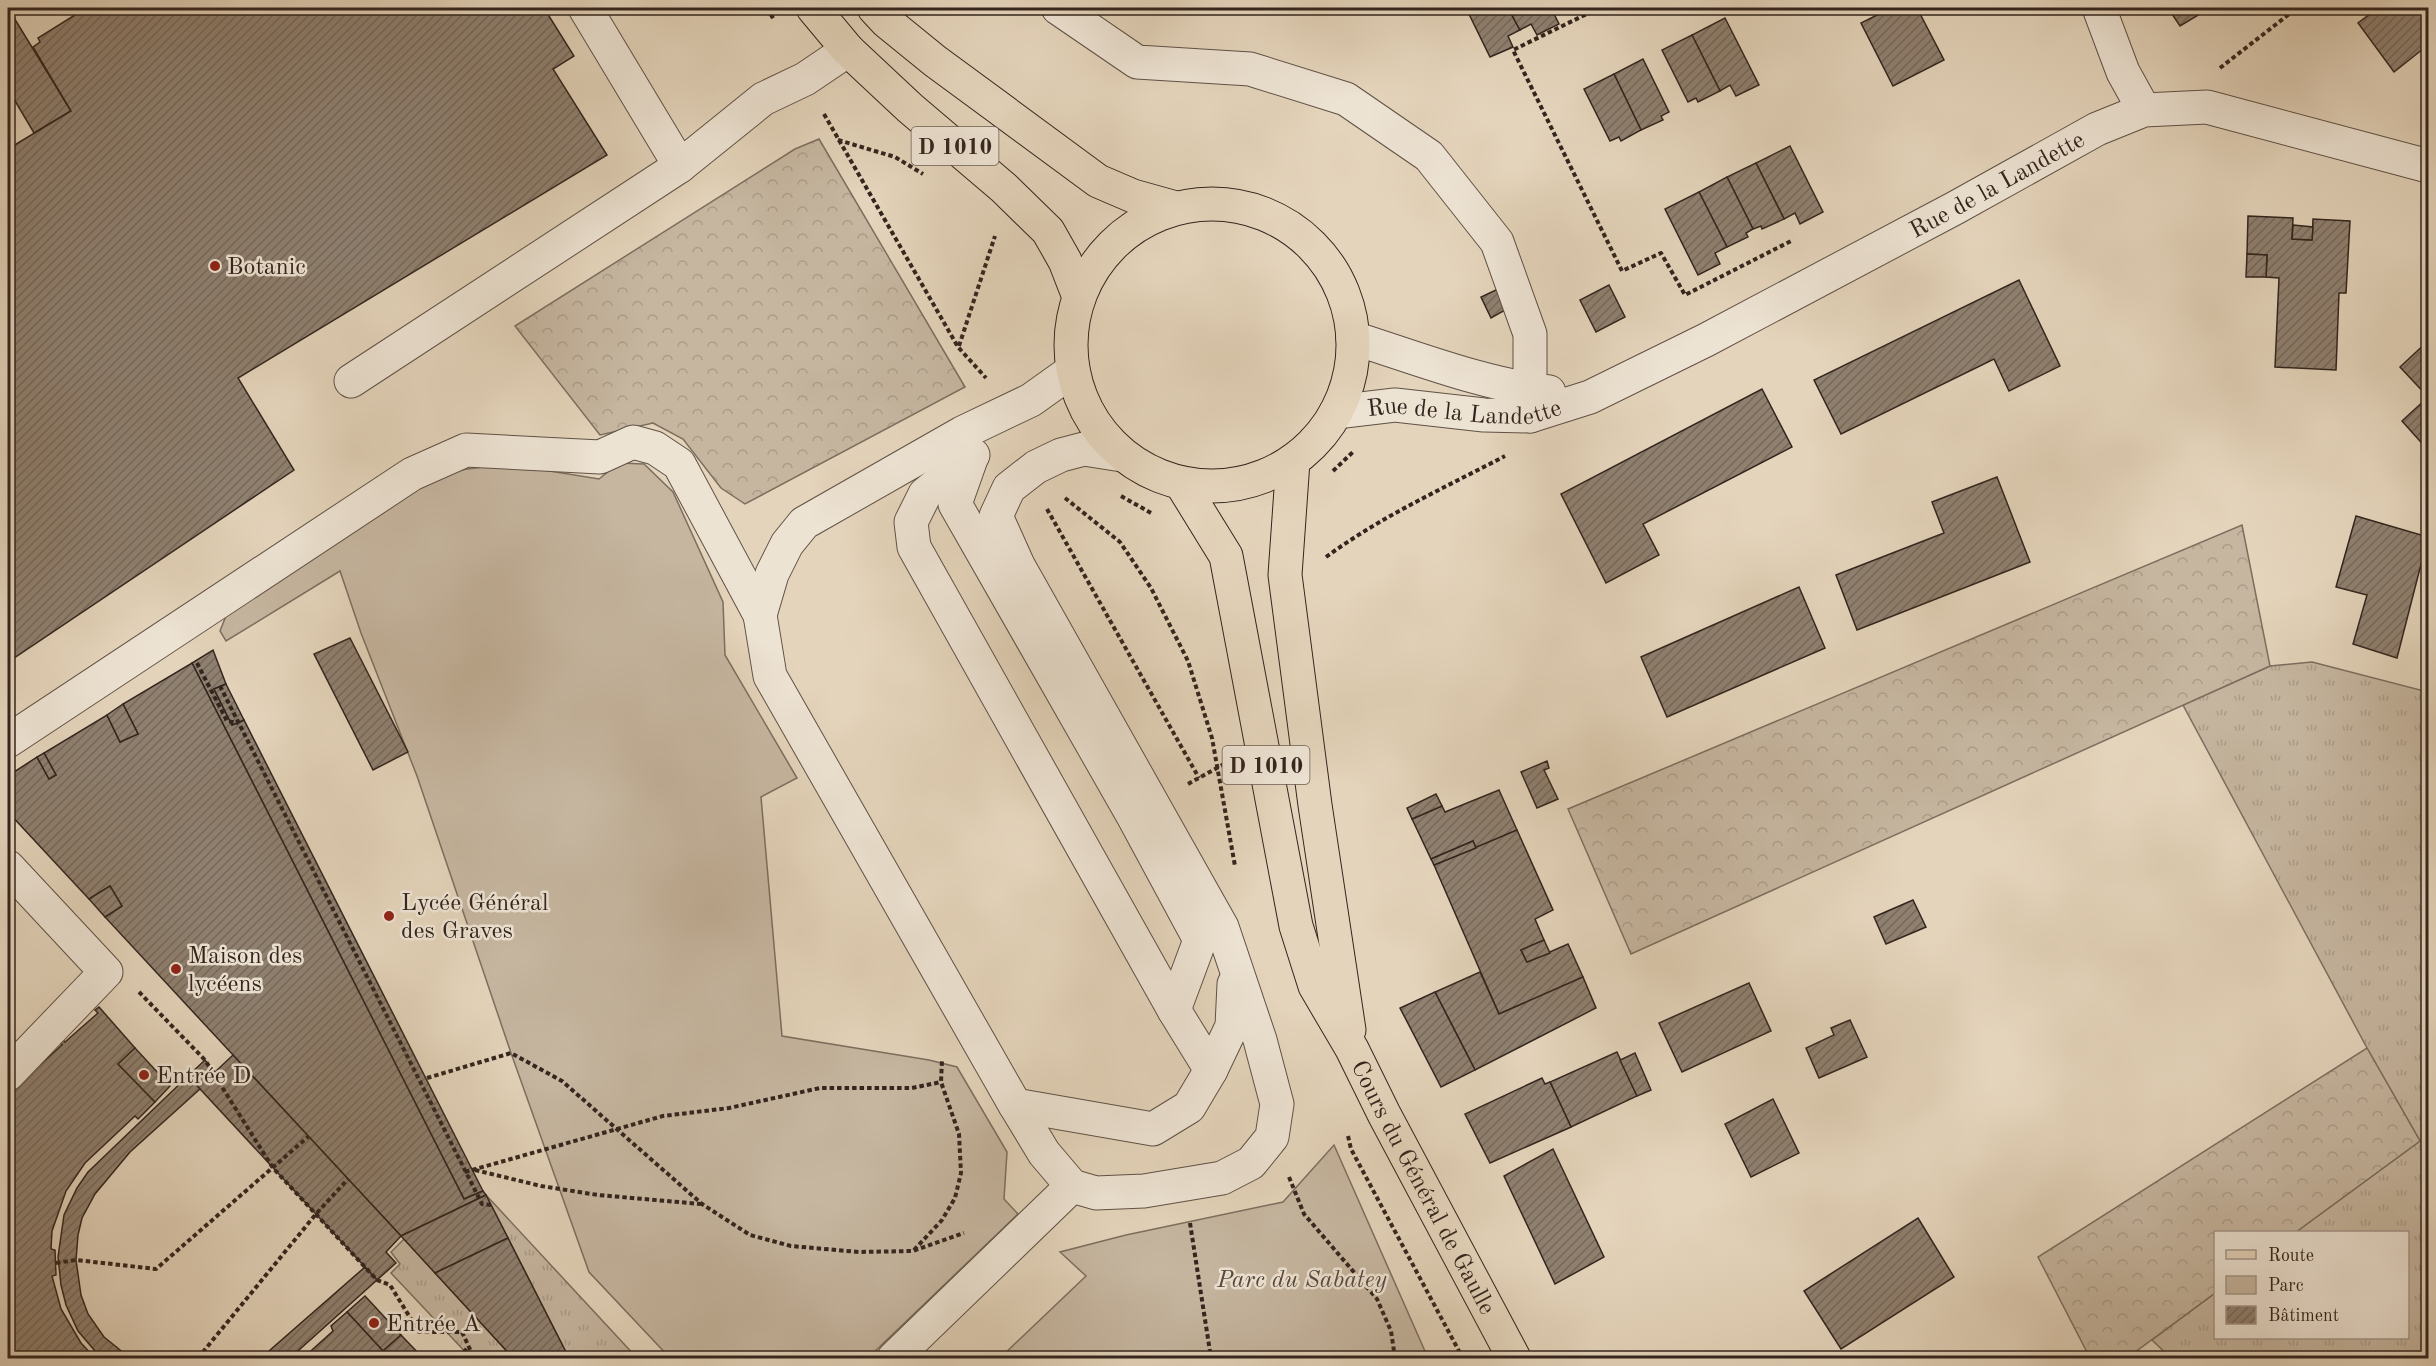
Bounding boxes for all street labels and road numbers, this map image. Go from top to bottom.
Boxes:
road number: D 1010 [912,127,998,165]
street label: Rue de la Landette [1906,128,2089,244]
street label: Rue de la Landette [1366,395,1565,430]
road number: D 1010 [1222,746,1310,784]
street label: Cours du Général de Gaulle [1346,1057,1499,1319]

